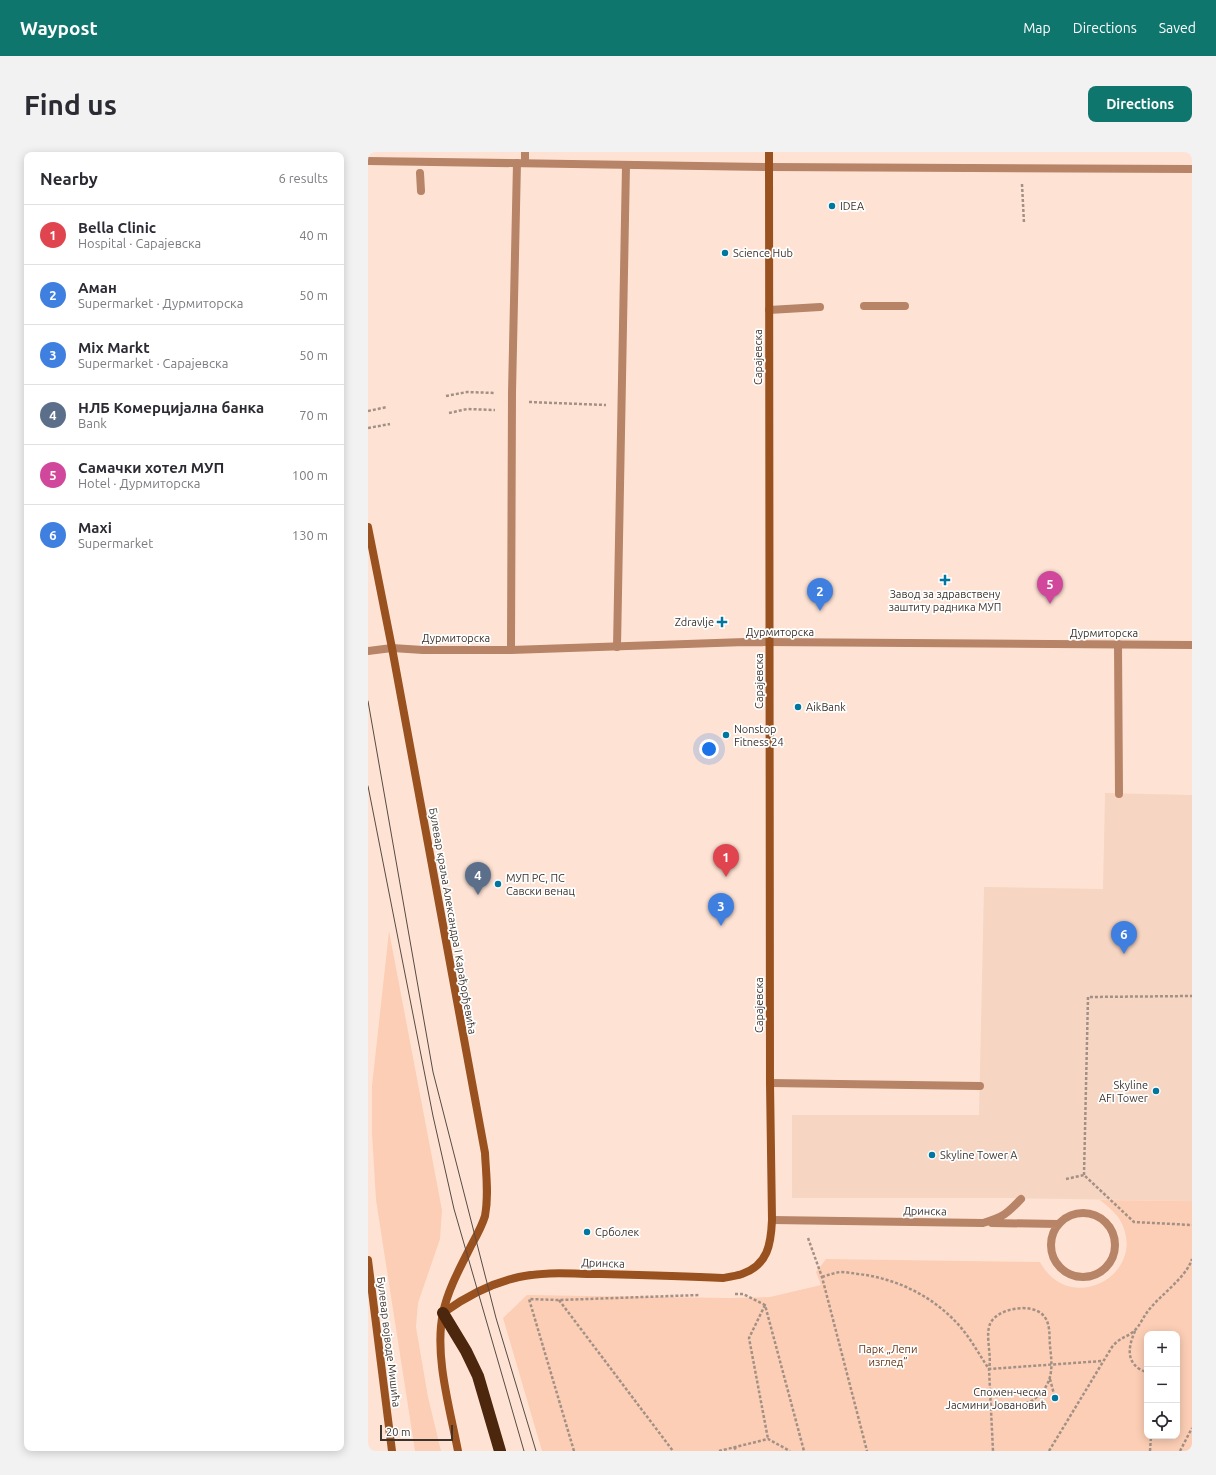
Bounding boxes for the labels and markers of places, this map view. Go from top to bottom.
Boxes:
place label: IDEA [840,200,865,212]
marker: IDEA [827,201,837,211]
place label: Science Hub [733,247,793,259]
marker: Science Hub [720,248,730,258]
pin: 5 [1037,571,1063,604]
marker: Завод за здравствену заштиту радника МУП [939,574,951,586]
pin: 2 [807,578,833,611]
place label: Завод за здравствену заштиту радника МУП [889,588,1001,613]
place label: Zdravlje [675,616,714,628]
marker: Zdravlje [717,617,727,627]
place label: AikBank [806,701,846,713]
marker: AikBank [793,702,803,712]
place label: Nonstop Fitness 24 [734,723,784,748]
marker: Nonstop Fitness 24 [721,730,731,740]
pin: 1 [713,844,739,877]
pin: 4 [465,862,491,895]
place label: МУП РС, ПС Савски венац [506,872,576,897]
marker: МУП РС, ПС Савски венац [493,879,503,889]
pin: 3 [708,893,734,926]
pin: 6 [1111,921,1137,954]
place label: Skyline AFI Tower [1099,1079,1149,1104]
marker: Skyline AFI Tower [1151,1086,1161,1096]
place label: Skyline Tower A [940,1149,1018,1161]
marker: Skyline Tower A [927,1150,937,1160]
place label: Срболек [595,1226,640,1238]
marker: Срболек [582,1227,592,1237]
place label: Спомен-чесма Јасмини Јовановић [946,1386,1047,1411]
marker: Спомен-чесма Јасмини Јовановић [1050,1393,1060,1403]

